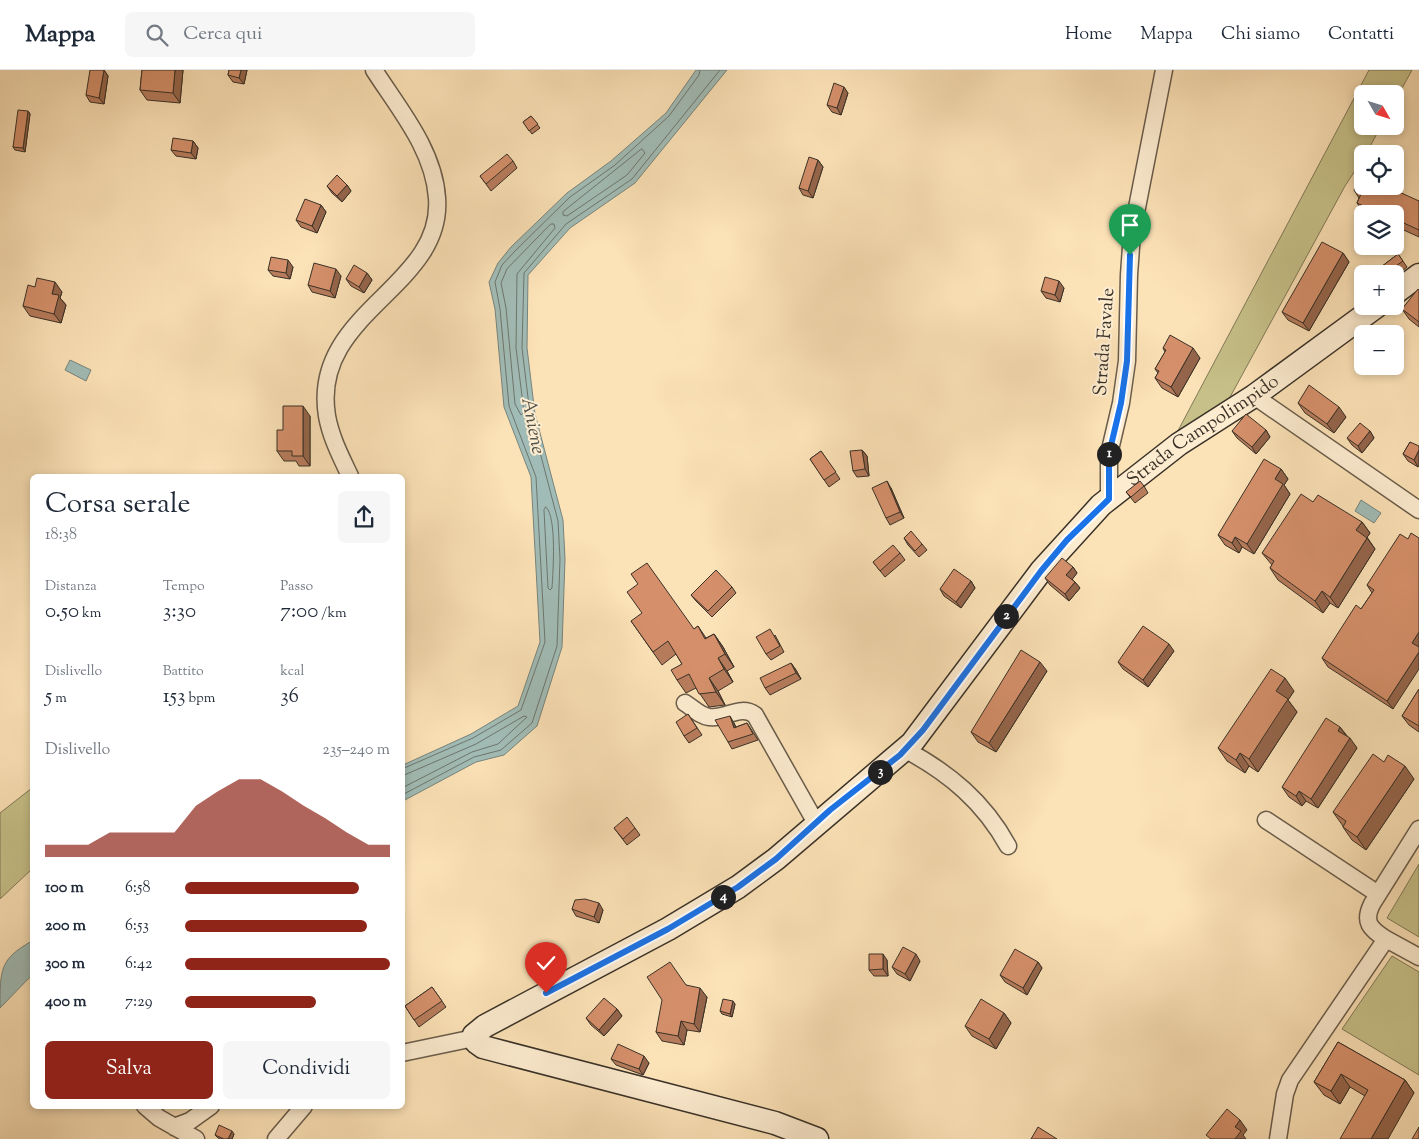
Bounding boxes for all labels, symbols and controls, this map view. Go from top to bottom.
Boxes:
search box [125,12,475,57]
text: Mappa [25,18,95,52]
icon: search [143,21,171,49]
text: Cerca qui [183,21,262,48]
text: Home [1065,22,1112,48]
text: Mappa [1140,22,1193,48]
text: Chi siamo [1221,22,1300,48]
text: Contatti [1328,22,1394,48]
north arrow [1354,85,1404,135]
map controls [1354,85,1404,375]
button: locate [1354,145,1404,195]
pin [1109,204,1151,255]
button: layers [1354,205,1404,255]
icon: arrive [1116,211,1144,239]
button: + [1354,265,1404,315]
street label: Strada Favale [1088,287,1122,397]
button: − [1354,325,1404,375]
street label: Strada Campolimpido [1121,368,1285,493]
water label: Aniene [512,395,552,457]
pin: 1 [1096,442,1122,466]
text: 1 [1107,444,1112,464]
text: Corsa serale [45,485,191,525]
button: share [338,491,390,543]
text: 18:38 [45,524,77,547]
text: Distanza [45,577,97,597]
text: Tempo [163,577,205,597]
text: Passo [280,577,313,597]
text: 0.50 [45,597,79,627]
text: 3:30 [163,597,196,627]
text: 7:00 [280,597,318,627]
text: km [79,604,101,624]
text: /km [318,604,347,624]
pin: 2 [994,604,1018,628]
text: 2 [1003,606,1010,626]
text: Dislivello [45,662,102,682]
text: Battito [163,662,204,682]
text: kcal [280,662,304,682]
text: 5 [45,682,52,712]
text: 153 [163,682,185,712]
text: 36 [280,682,299,712]
text: m [52,689,67,709]
text: bpm [185,689,215,709]
text: Dislivello [45,739,110,762]
text: 235–240 m [322,739,390,762]
pin: 3 [868,760,892,784]
text: 3 [878,762,883,782]
text: 100 m [45,877,84,900]
text: 6:58 [125,877,150,900]
pin: 4 [710,884,736,910]
text: 4 [720,887,727,907]
text: 200 m [45,915,86,938]
text: 6:53 [125,915,149,938]
pin [525,942,567,993]
icon: check [532,949,560,977]
text: 300 m [45,953,85,976]
text: 6:42 [125,953,153,976]
text: 400 m [45,991,87,1014]
text: 7:29 [125,991,152,1014]
button: Salva [45,1041,213,1099]
button: Condividi [223,1041,390,1099]

